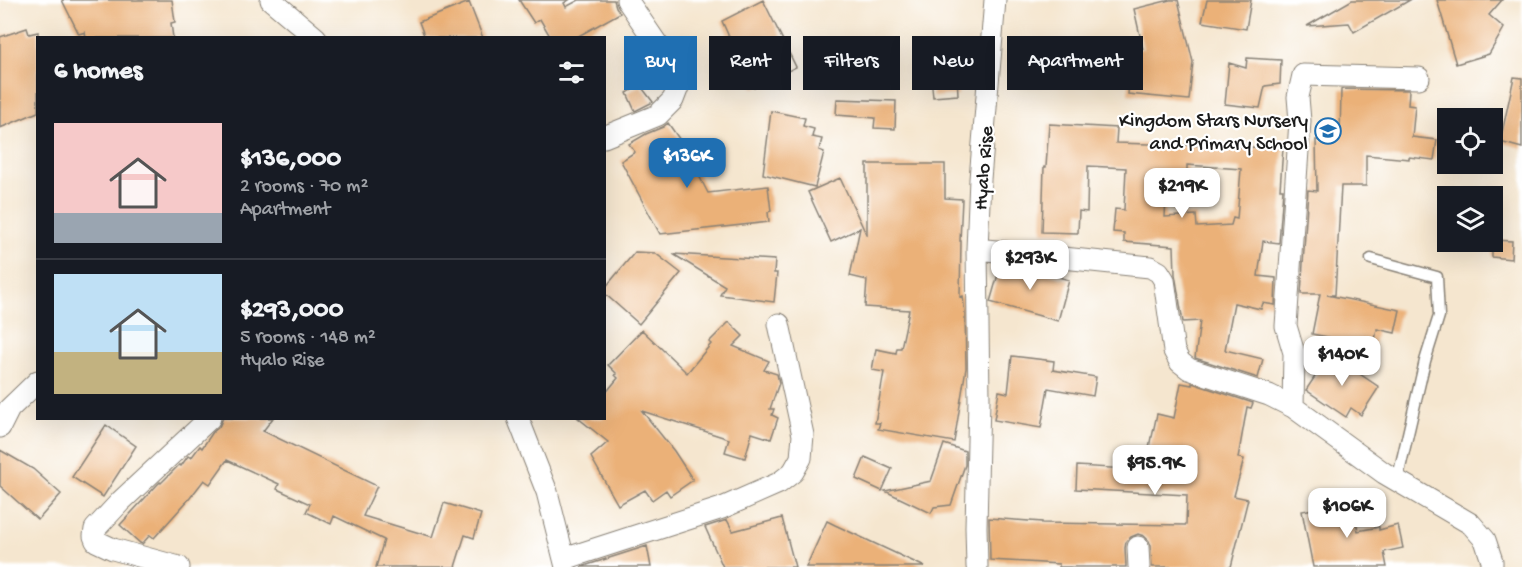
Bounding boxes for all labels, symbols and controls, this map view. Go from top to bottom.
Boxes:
chip: Buy [624,36,697,90]
chip: Rent [709,36,791,90]
chip: Filters [803,36,900,90]
chip: New [912,36,995,90]
chip: Apartment [1007,36,1143,90]
icon: filters [555,56,588,89]
text: 6 homes [54,57,142,88]
map controls [1437,108,1503,252]
button: locate [1437,108,1503,174]
place label: Kingdom Stars Nursery and Primary School [1119,111,1308,157]
school or university icon: Kingdom Stars Nursery and Primary School [1313,116,1343,146]
street label: Hyalo Rise [971,125,1000,211]
pin: $136K [645,138,729,189]
text: $136,000 [240,145,341,176]
text: $136K [663,146,711,169]
icon: home [102,147,174,219]
pin: $219K [1140,168,1224,219]
text: 2 rooms · 70 m² [240,176,368,199]
text: $219K [1158,176,1206,199]
button: layers [1437,186,1503,252]
text: Apartment [240,199,330,222]
pin: $293K [988,240,1072,291]
text: $293K [1005,248,1055,271]
text: $293,000 [240,296,343,327]
icon: home [102,298,174,370]
text: 5 rooms · 148 m² [240,327,376,350]
pin: $140K [1300,336,1384,387]
text: $140K [1318,344,1366,367]
text: Hyalo Rise [240,350,324,373]
pin: $95.9K [1106,445,1204,496]
text: $95.9K [1127,453,1183,476]
pin: $106K [1305,488,1389,539]
text: $106K [1322,496,1372,519]

